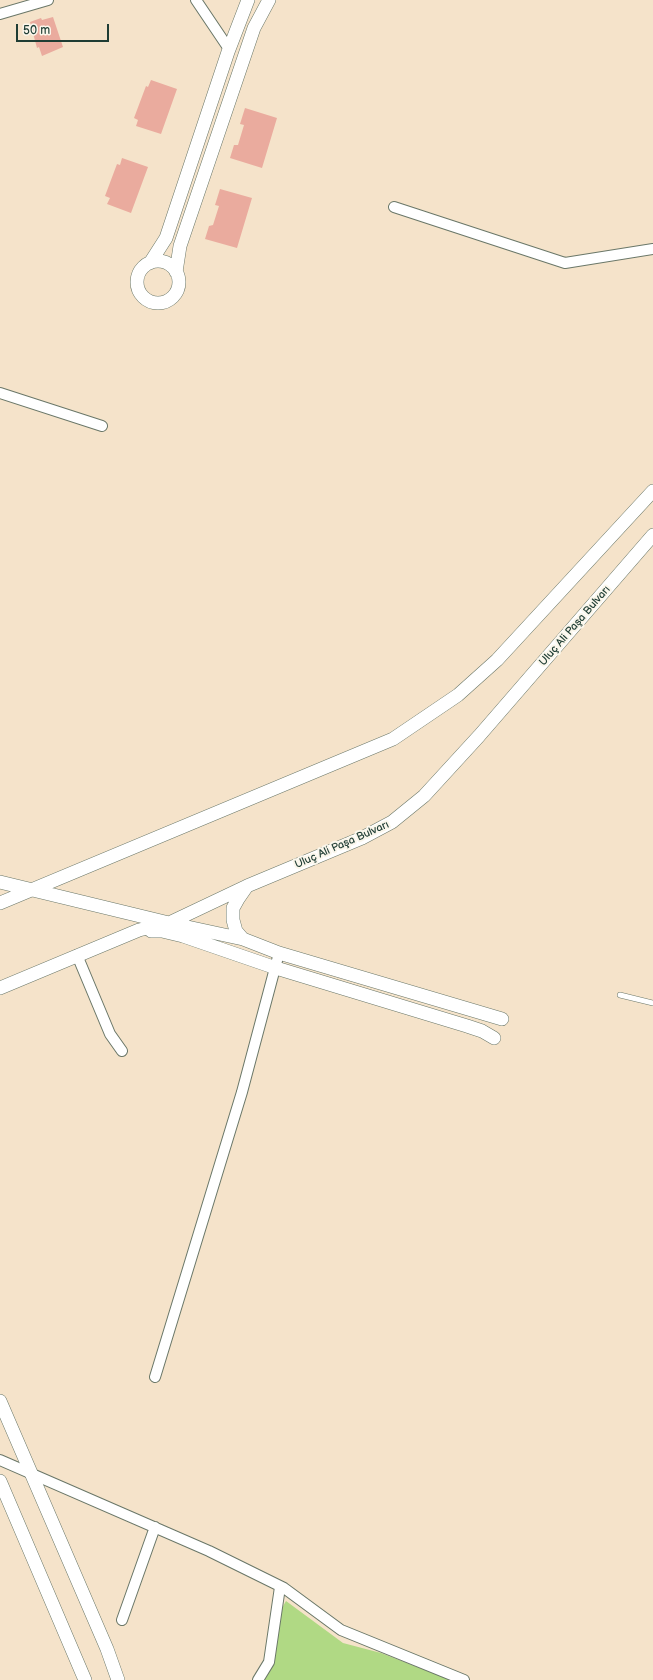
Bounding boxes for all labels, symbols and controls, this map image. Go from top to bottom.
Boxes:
scale bar [18,16,111,42]
text: 50 m [23,23,50,38]
street label: Uluç Ali Paşa Bulvarı [537,583,613,669]
street label: Uluç Ali Paşa Bulvarı [293,818,391,872]

